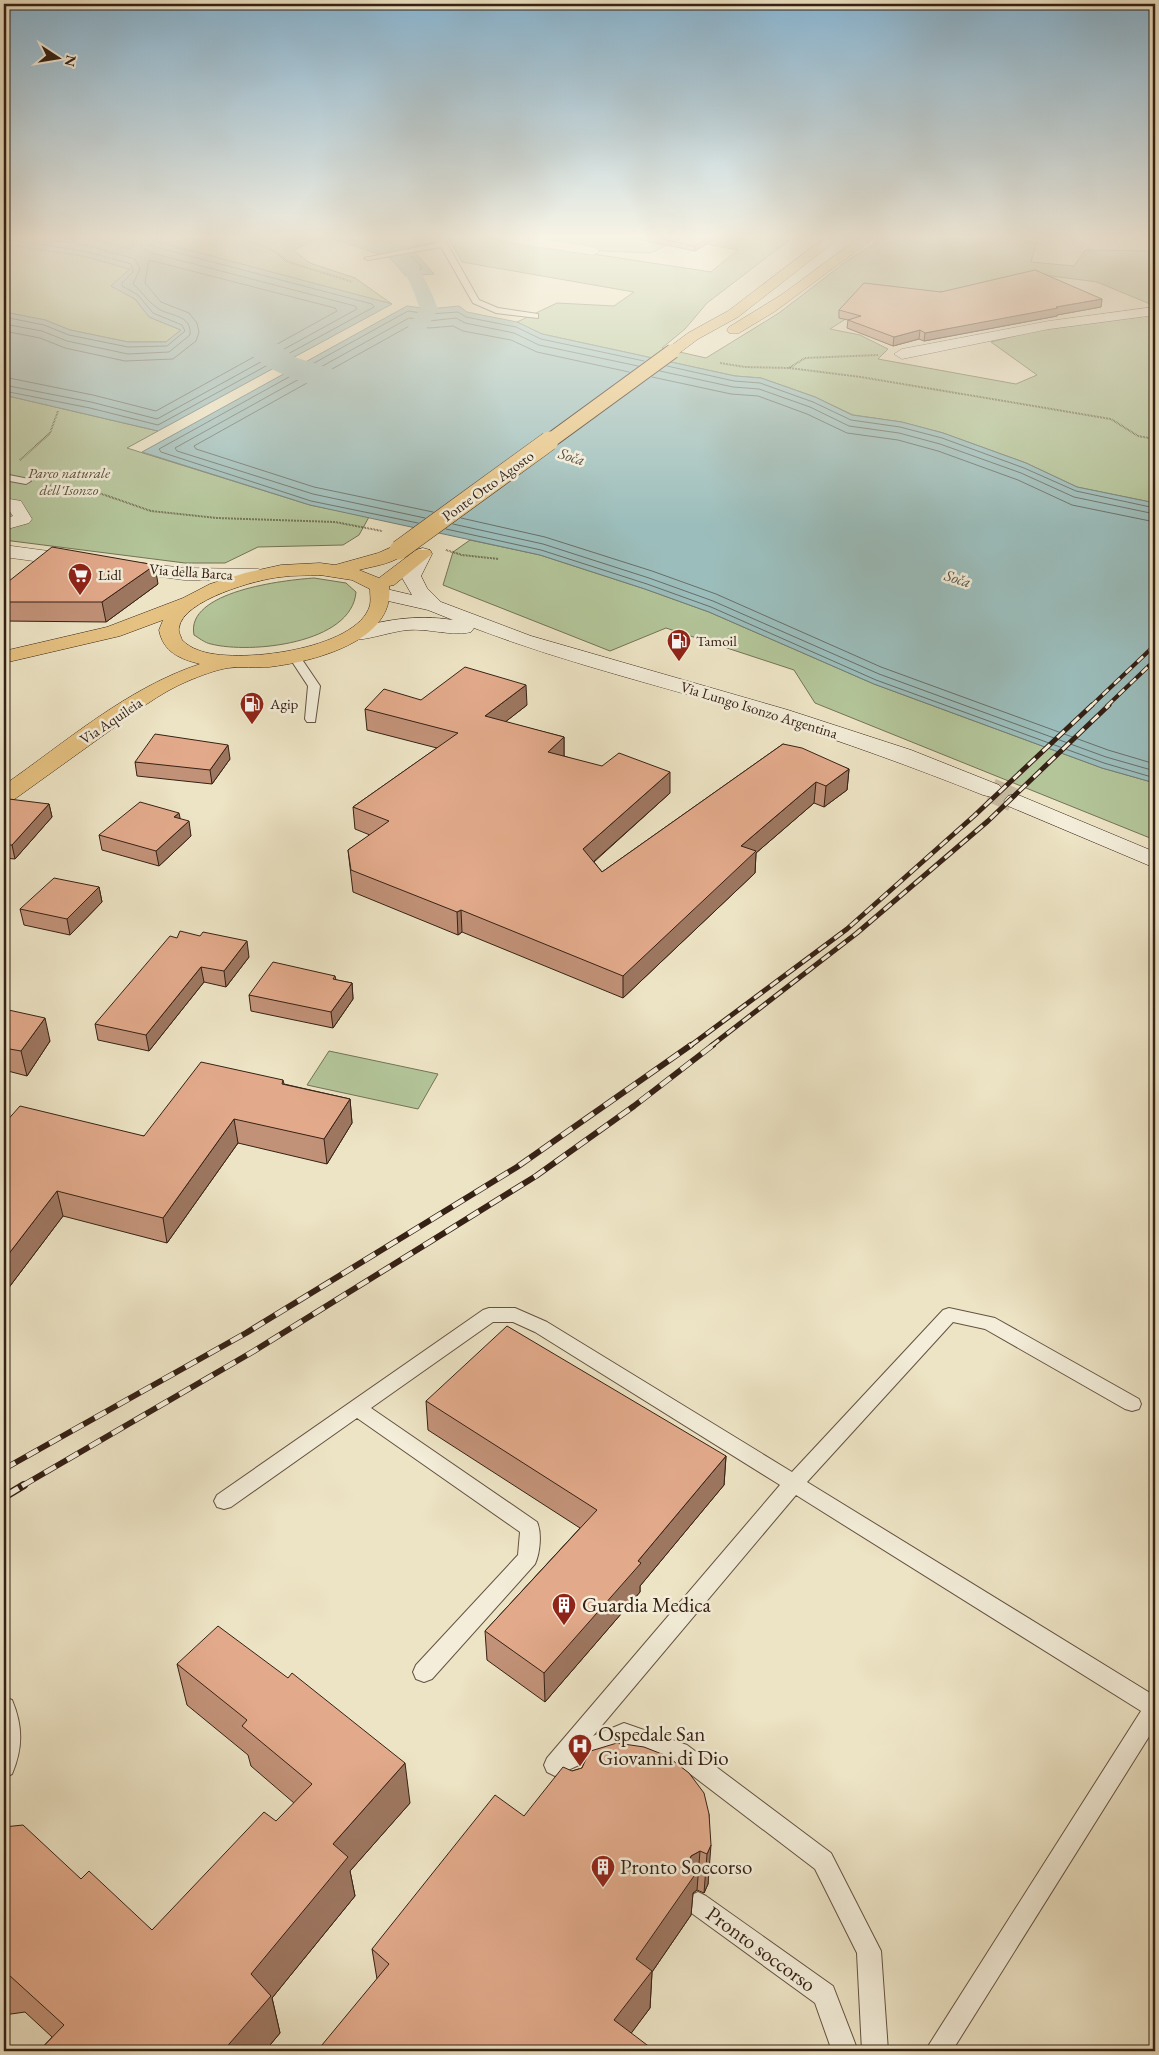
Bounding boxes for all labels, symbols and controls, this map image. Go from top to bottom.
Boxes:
north arrow [32,32,82,82]
text: N [61,53,81,69]
water label: Soča [555,442,588,471]
street label: Ponte Otto Agosto [438,446,537,525]
park label: Parco naturale dell'Isonzo [28,463,111,499]
street label: Via della Barca [149,559,233,584]
supermarket icon: Lidl [67,562,93,596]
water label: Soča [941,564,974,593]
place label: Lidl [98,565,122,584]
fuel station icon: Tamoil [666,628,692,662]
place label: Tamoil [696,631,737,650]
street label: Via Lungo Isonzo Argentina [678,677,840,742]
fuel station icon: Agip [239,691,265,725]
street label: Via Aquileia [76,693,146,748]
place label: Agip [269,694,299,713]
place label: Guardia Medica [582,1591,712,1618]
building icon: Guardia Medica [551,1592,577,1626]
place label: Ospedale San Giovanni di Dio [598,1720,729,1771]
hospital icon: Ospedale San Giovanni di Dio [567,1733,593,1767]
place label: Pronto Soccorso [620,1853,752,1880]
building icon: Pronto Soccorso [590,1854,616,1888]
street label: Pronto soccorso [701,1900,822,1998]

